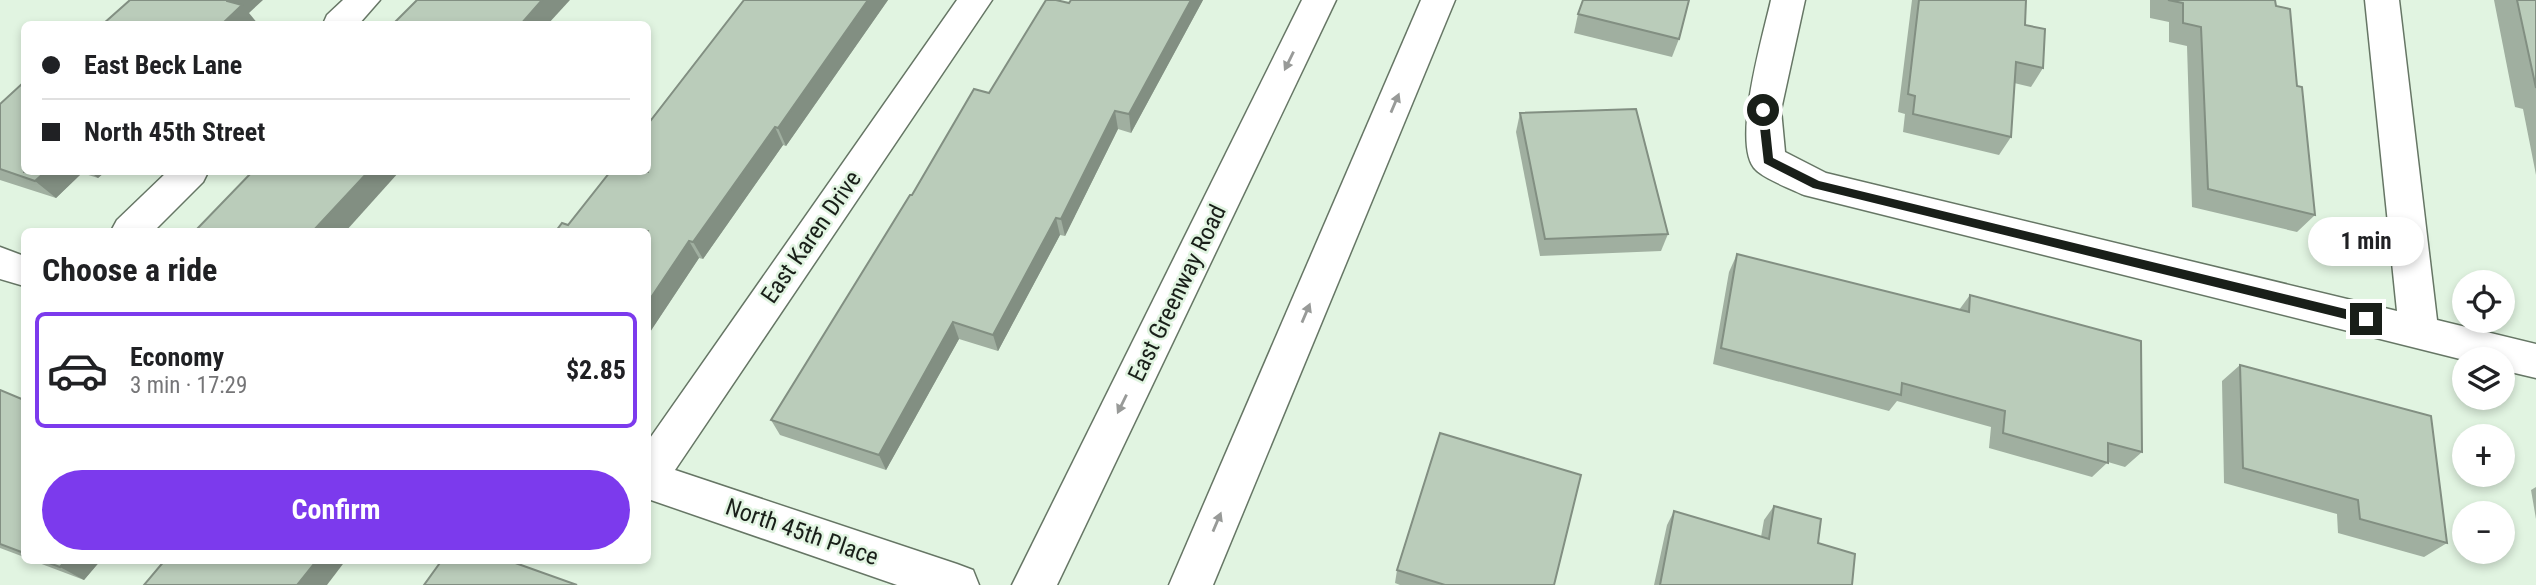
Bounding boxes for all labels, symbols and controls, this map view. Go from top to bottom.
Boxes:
text: East Beck Lane [84,50,242,80]
one-way arrow [1284,51,1295,71]
one-way arrow [1389,92,1400,113]
route start [1747,94,1779,126]
text: North 45th Street [84,117,265,147]
street label: East Karen Drive [755,166,867,308]
street label: East Greenway Road [1122,200,1232,386]
callout: 1 min [2308,218,2424,266]
text: 1 min [2340,228,2392,255]
text: Choose a ride [42,251,217,289]
map controls [2452,270,2515,564]
button: locate [2452,270,2515,333]
one-way arrow [1301,302,1312,323]
route end [2350,303,2382,335]
icon: car [46,339,109,402]
text: Economy [130,342,224,372]
button: layers [2452,347,2515,410]
text: $2.85 [566,355,626,385]
text: 3 min · 17:29 [130,372,247,399]
one-way arrow [1116,394,1128,414]
button: + [2452,424,2515,487]
button: Confirm [42,470,630,550]
street label: North 45th Place [722,493,882,571]
button: − [2452,501,2515,564]
one-way arrow [1212,511,1223,532]

